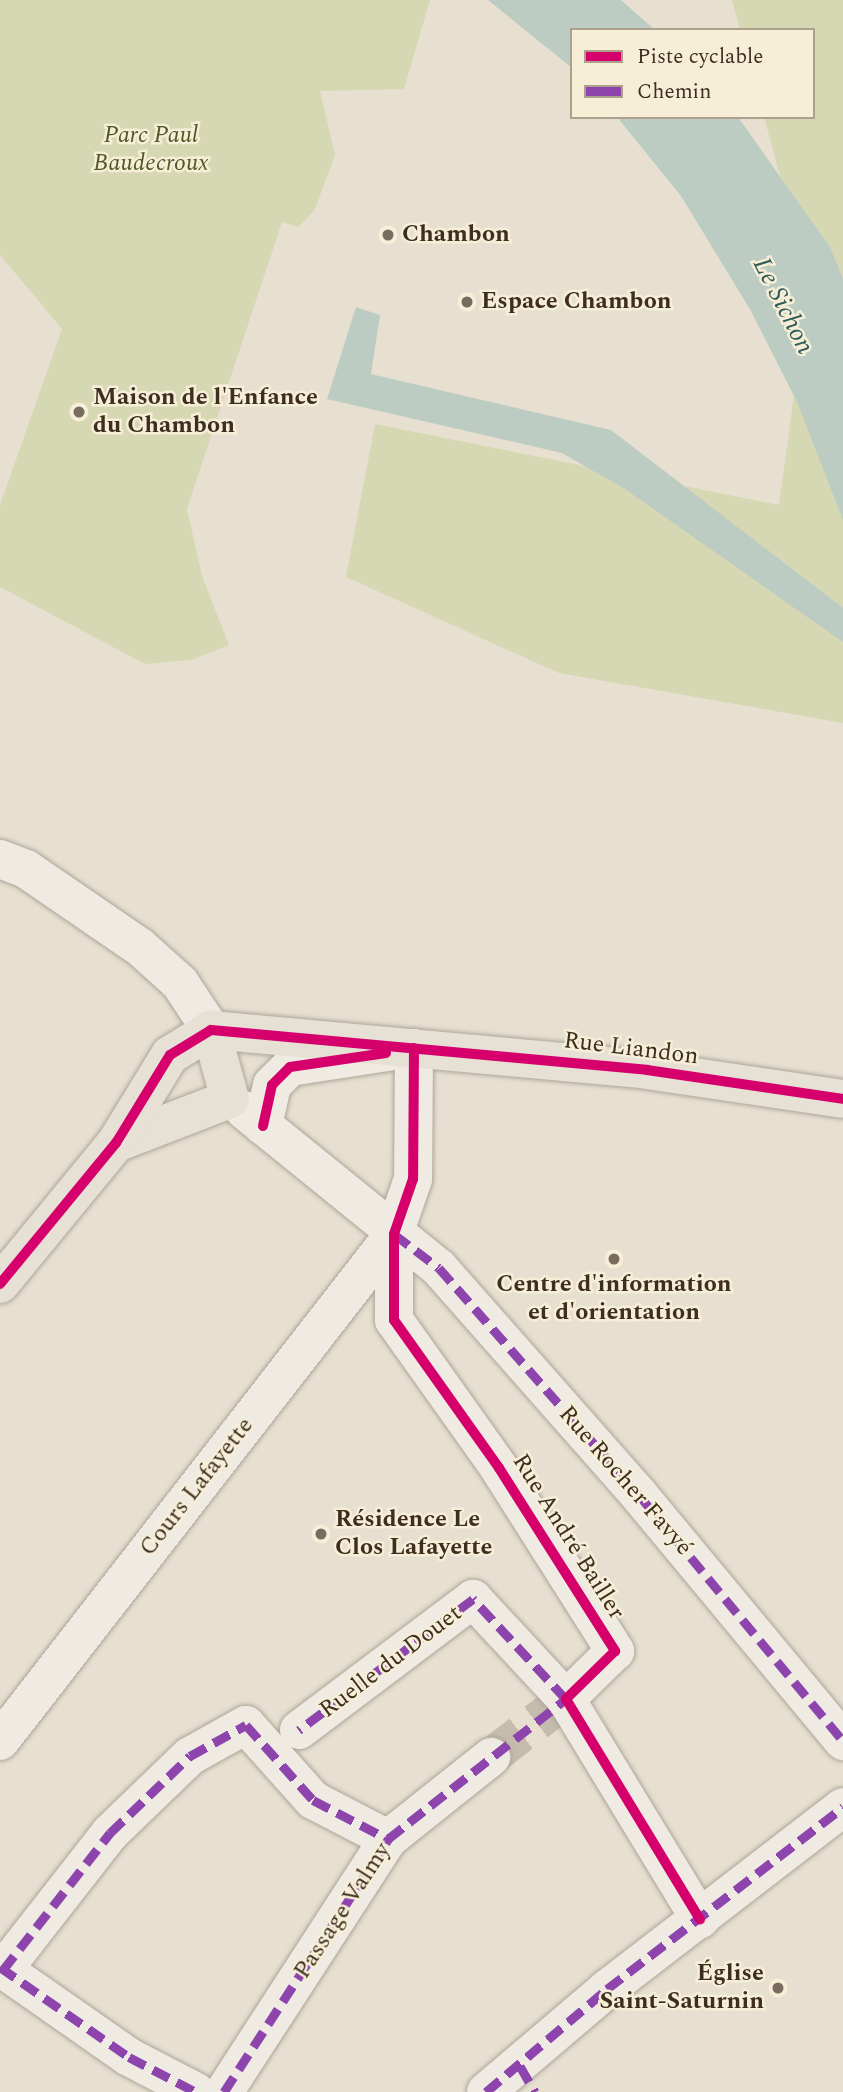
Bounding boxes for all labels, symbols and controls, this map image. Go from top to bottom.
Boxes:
legend [570,28,815,119]
text: Piste cyclable [637,41,763,73]
text: Chemin [637,76,711,108]
park label: Parc Paul Baudecroux [93,122,209,178]
place label: Chambon [402,221,510,249]
marker: Chambon [380,227,396,243]
water label: Le Sichon [745,252,821,360]
place label: Espace Chambon [481,288,672,316]
marker: Espace Chambon [459,294,475,310]
place label: Maison de l'Enfance du Chambon [93,384,318,440]
marker: Maison de l'Enfance du Chambon [71,404,87,420]
street label: Rue Liandon [562,1026,700,1072]
marker: Centre d'information et d'orientation [606,1251,622,1267]
place label: Centre d'information et d'orientation [496,1271,732,1327]
street label: Rue Rocher Favyé [552,1400,698,1562]
street label: Cours Lafayette [134,1412,260,1562]
street label: Rue André Bailler [506,1449,630,1625]
place label: Résidence Le Clos Lafayette [335,1506,492,1562]
marker: Résidence Le Clos Lafayette [313,1526,329,1542]
street label: Ruelle du Douet [314,1599,468,1725]
street label: Passage Valmy [288,1838,398,1984]
place label: Église Saint-Saturnin [599,1960,764,2016]
marker: Église Saint-Saturnin [770,1980,786,1996]

